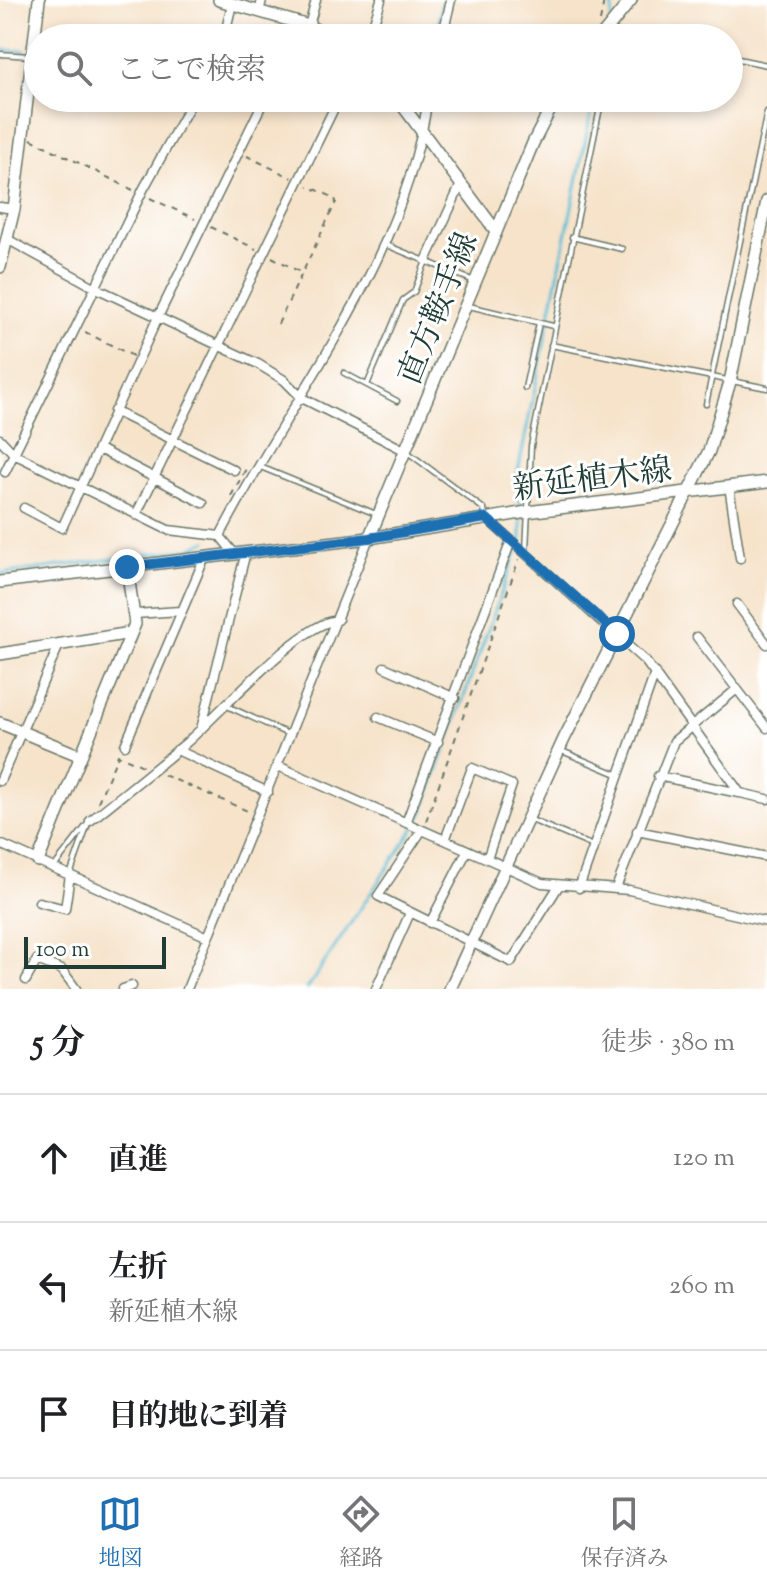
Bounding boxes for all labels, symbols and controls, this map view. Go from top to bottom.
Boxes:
search box [24,24,743,112]
icon: search [52,46,96,90]
text: ここで検索 [116,50,266,93]
street label: 直方鞍手線 [388,226,491,392]
street label: 新延植木線 [510,448,675,514]
route end [109,549,145,585]
route start [599,616,635,652]
scale bar [24,933,166,969]
text: 100 m [36,935,89,967]
text: 5 分 [32,1020,85,1069]
text: 徒歩 · 380 m [601,1025,735,1062]
icon: ahead [32,1136,76,1180]
text: 直進 [108,1140,168,1183]
text: 120 m [673,1140,735,1177]
text: 左折 [108,1247,168,1290]
icon: left [32,1264,76,1308]
text: 260 m [669,1268,735,1305]
text: 新延植木線 [108,1295,238,1332]
icon: arrive [32,1392,76,1436]
text: 目的地に到着 [108,1396,288,1439]
tab: 地図 [98,1492,143,1576]
tab: 経路 [339,1492,384,1576]
tab: 保存済み [580,1492,669,1576]

